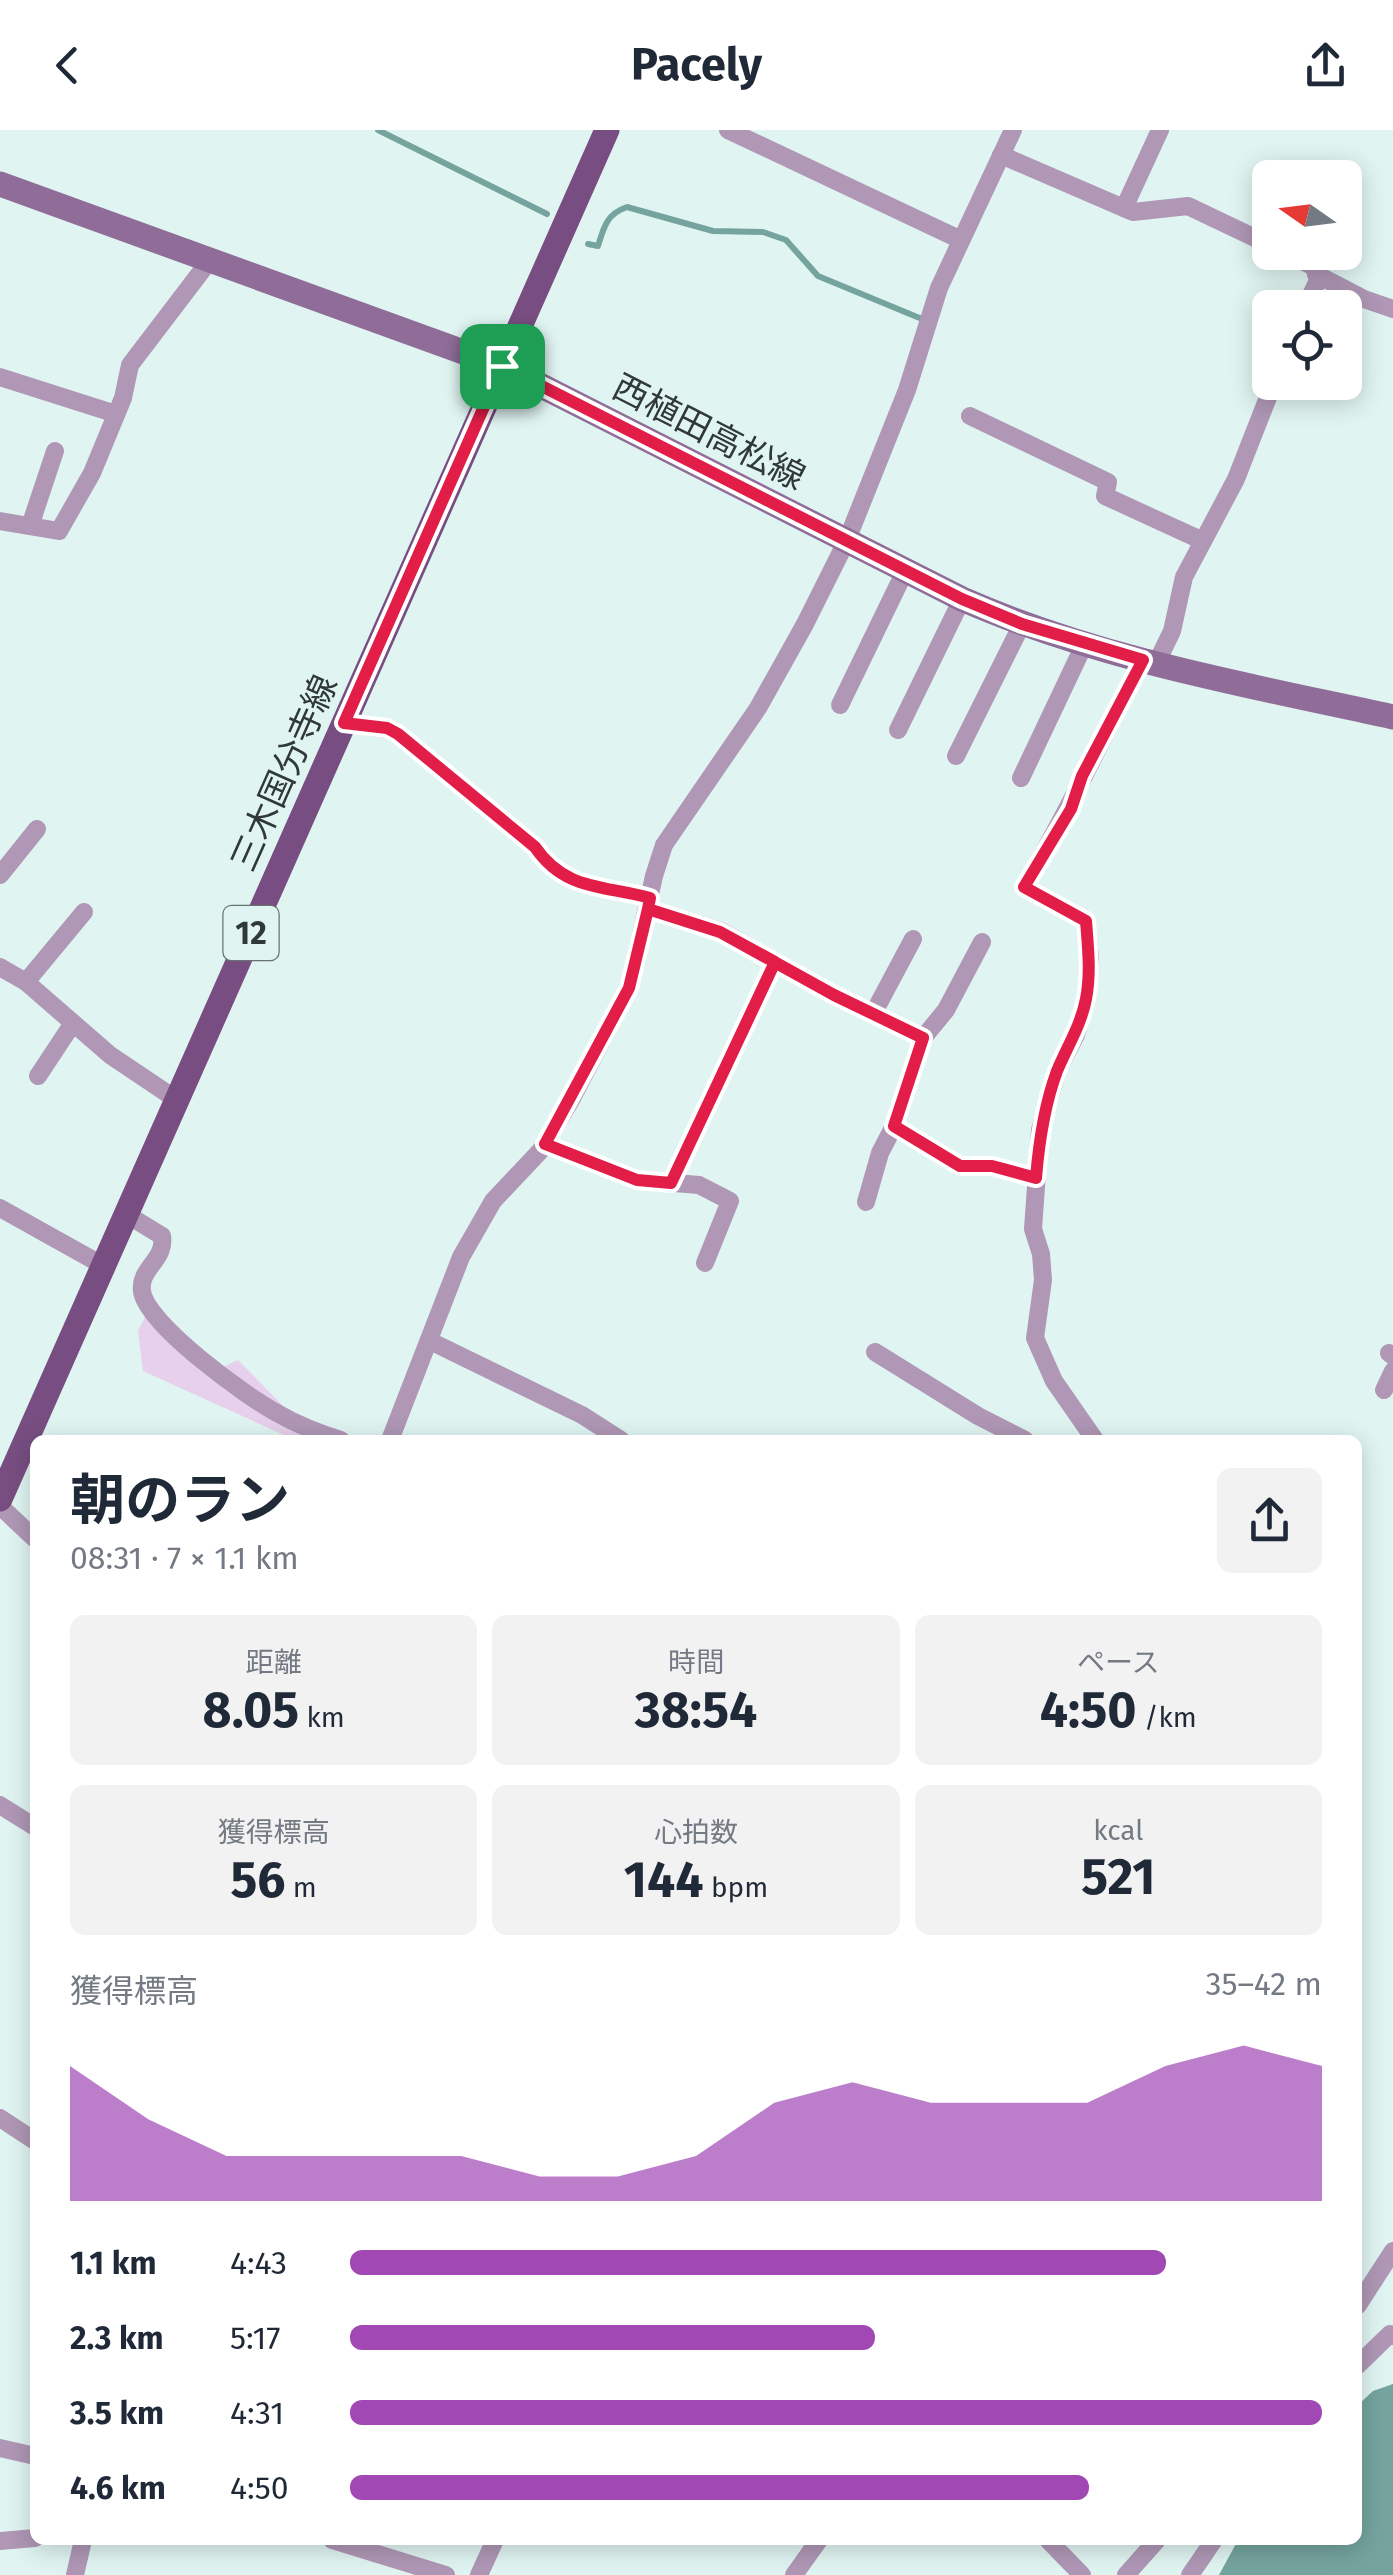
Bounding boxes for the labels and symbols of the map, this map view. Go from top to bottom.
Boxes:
north arrow [1252,160,1362,270]
pin [460,324,545,409]
street label: 西植田高松線 [606,366,812,498]
street label: 三木国分寺線 [222,669,346,877]
road number: 12 [224,906,278,960]

